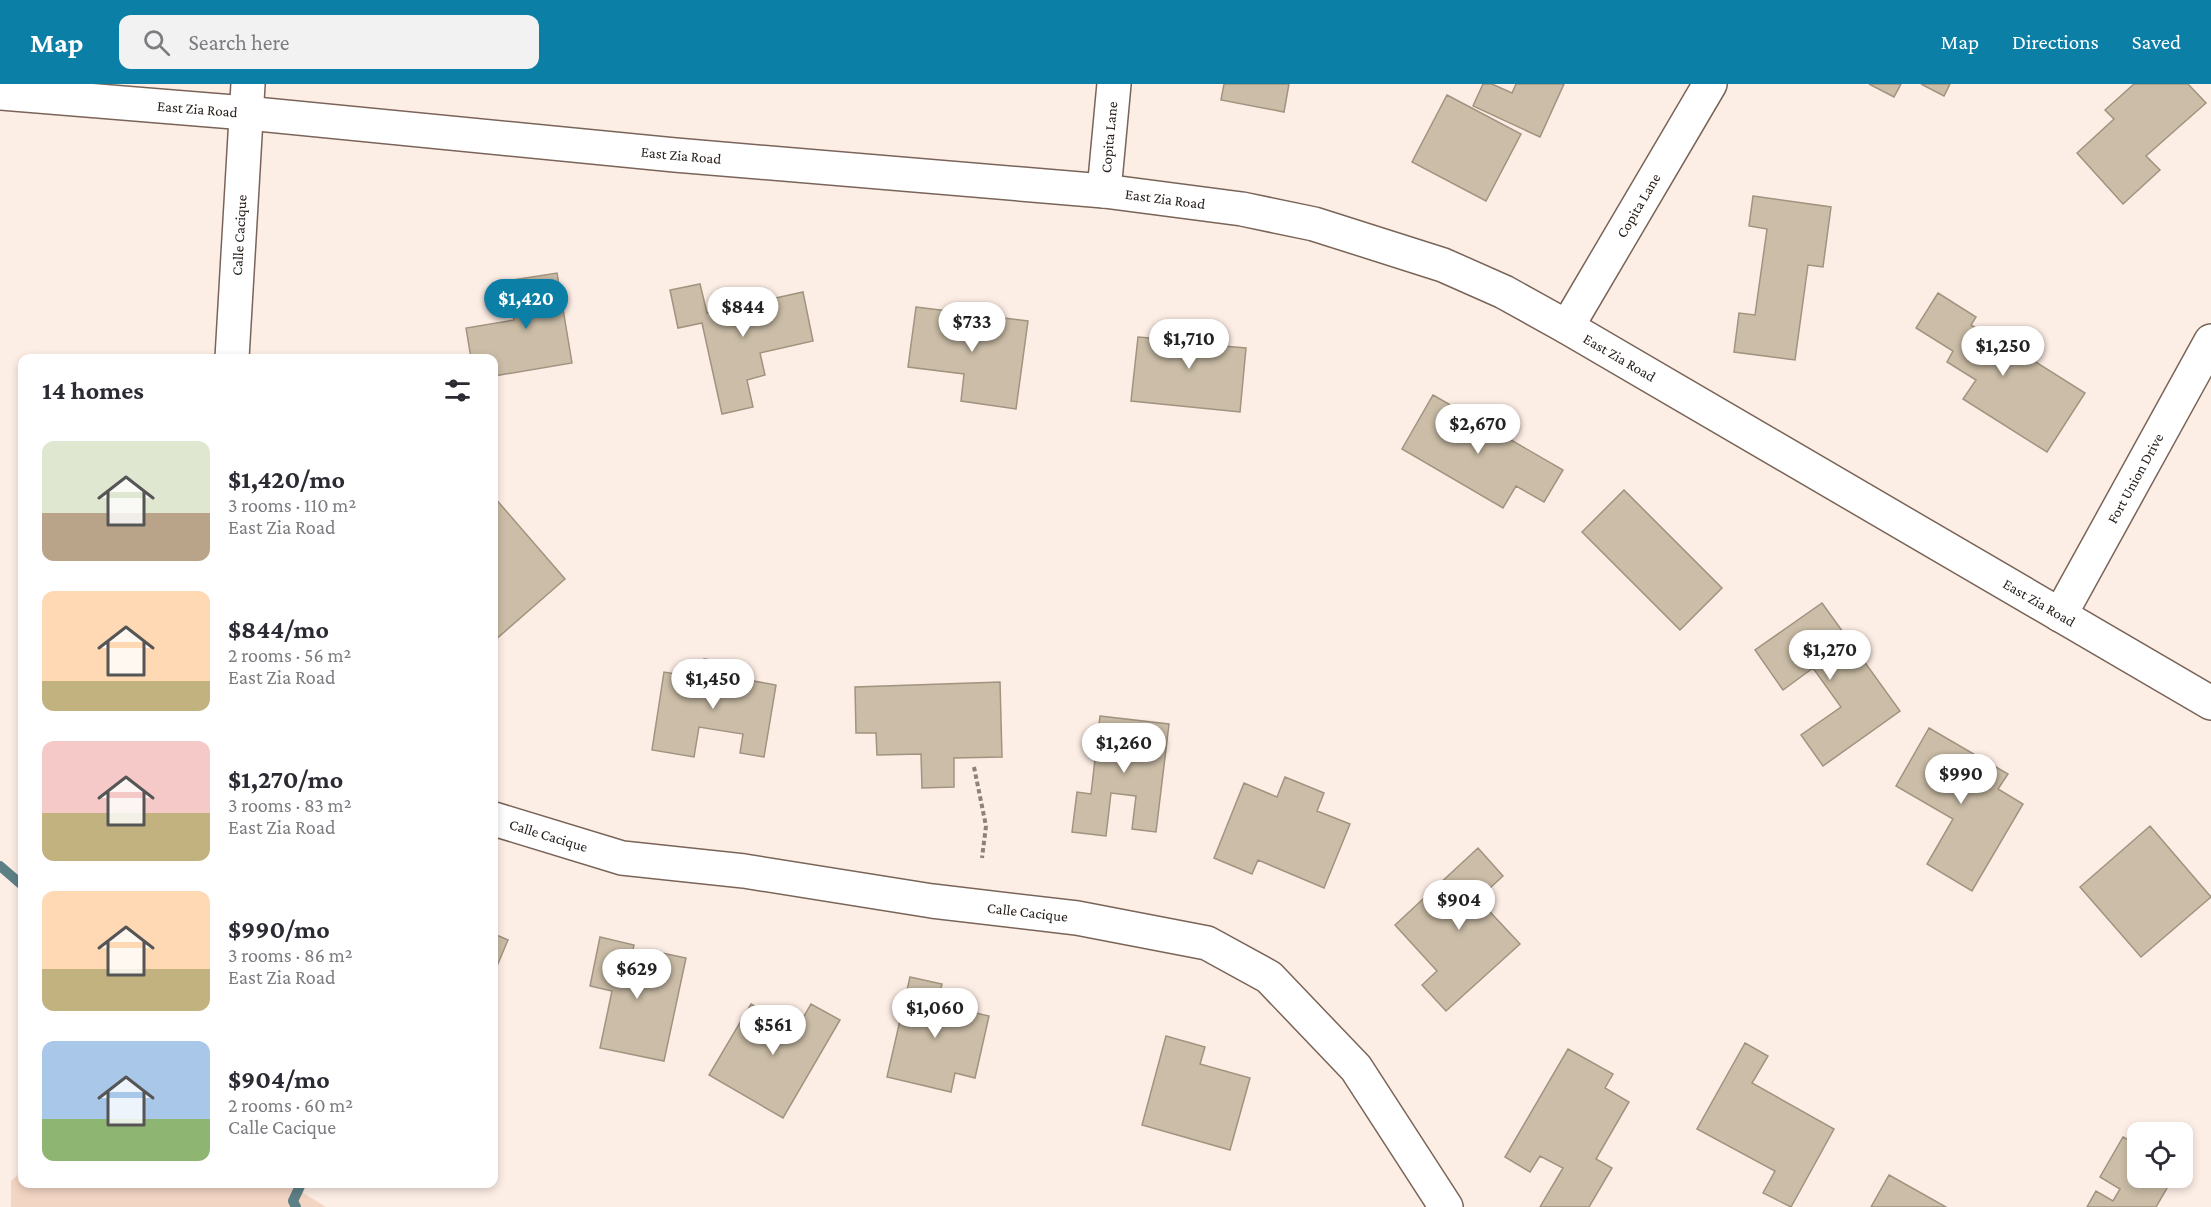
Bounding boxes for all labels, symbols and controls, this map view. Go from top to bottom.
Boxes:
search box [119,15,539,69]
icon: search [140,26,173,59]
text: Map [30,27,83,58]
text: Search here [188,30,289,55]
text: Map [1941,30,1979,54]
text: Directions [2012,30,2099,54]
text: Saved [2132,30,2181,54]
street label: East Zia Road [156,98,238,120]
street label: Copita Lane [1098,100,1120,174]
street label: East Zia Road [640,144,722,167]
street label: Copita Lane [1613,170,1664,240]
street label: East Zia Road [1124,186,1206,212]
street label: Calle Cacique [229,194,250,276]
pin: $1,420 [477,279,575,330]
text: $1,420 [498,287,554,309]
pin: $844 [707,287,779,338]
text: $844 [721,295,765,317]
pin: $733 [936,302,1008,353]
text: $733 [953,310,991,332]
pin: $1,710 [1140,319,1238,370]
pin: $1,250 [1954,326,2052,377]
text: $1,710 [1163,327,1215,349]
street label: East Zia Road [1581,330,1658,385]
text: $1,250 [1975,334,2031,356]
icon: filters [441,374,474,407]
text: 14 homes [42,376,144,405]
pin: $2,670 [1429,404,1527,455]
text: $2,670 [1449,412,1507,434]
street label: Fort Union Drive [2104,430,2167,526]
icon: home [90,465,162,537]
text: $1,420/mo [228,465,345,494]
text: 3 rooms · 110 m² [228,494,356,516]
text: East Zia Road [228,516,336,538]
street label: East Zia Road [2000,575,2078,630]
icon: home [90,615,162,687]
text: $844/mo [228,615,329,644]
pin: $1,270 [1781,630,1879,681]
text: $1,270 [1803,638,1857,660]
text: 2 rooms · 56 m² [228,644,351,666]
pin: $1,450 [664,659,762,710]
text: East Zia Road [228,666,336,688]
text: $1,450 [685,667,741,689]
pin: $1,260 [1075,723,1173,774]
text: $1,260 [1096,731,1152,753]
pin: $990 [1925,754,1997,805]
text: $990 [1939,762,1983,784]
icon: home [90,765,162,837]
text: $1,270/mo [228,765,343,794]
text: 3 rooms · 83 m² [228,794,351,816]
text: East Zia Road [228,816,336,838]
street label: Calle Cacique [507,816,590,855]
pin: $904 [1423,880,1495,931]
text: $904 [1437,888,1481,910]
street label: Calle Cacique [986,900,1069,925]
icon: home [90,915,162,987]
text: $990/mo [228,915,330,944]
text: 3 rooms · 86 m² [228,944,353,966]
pin: $629 [601,949,673,1000]
text: $629 [616,957,658,979]
text: East Zia Road [228,966,336,988]
pin: $1,060 [886,988,984,1039]
text: $1,060 [906,996,964,1018]
pin: $561 [737,1005,809,1056]
text: $561 [754,1013,792,1035]
icon: home [90,1065,162,1137]
text: $904/mo [228,1065,330,1094]
text: 2 rooms · 60 m² [228,1094,353,1116]
text: Calle Cacique [228,1116,336,1138]
map controls [2127,1122,2193,1188]
button: locate [2127,1122,2193,1188]

